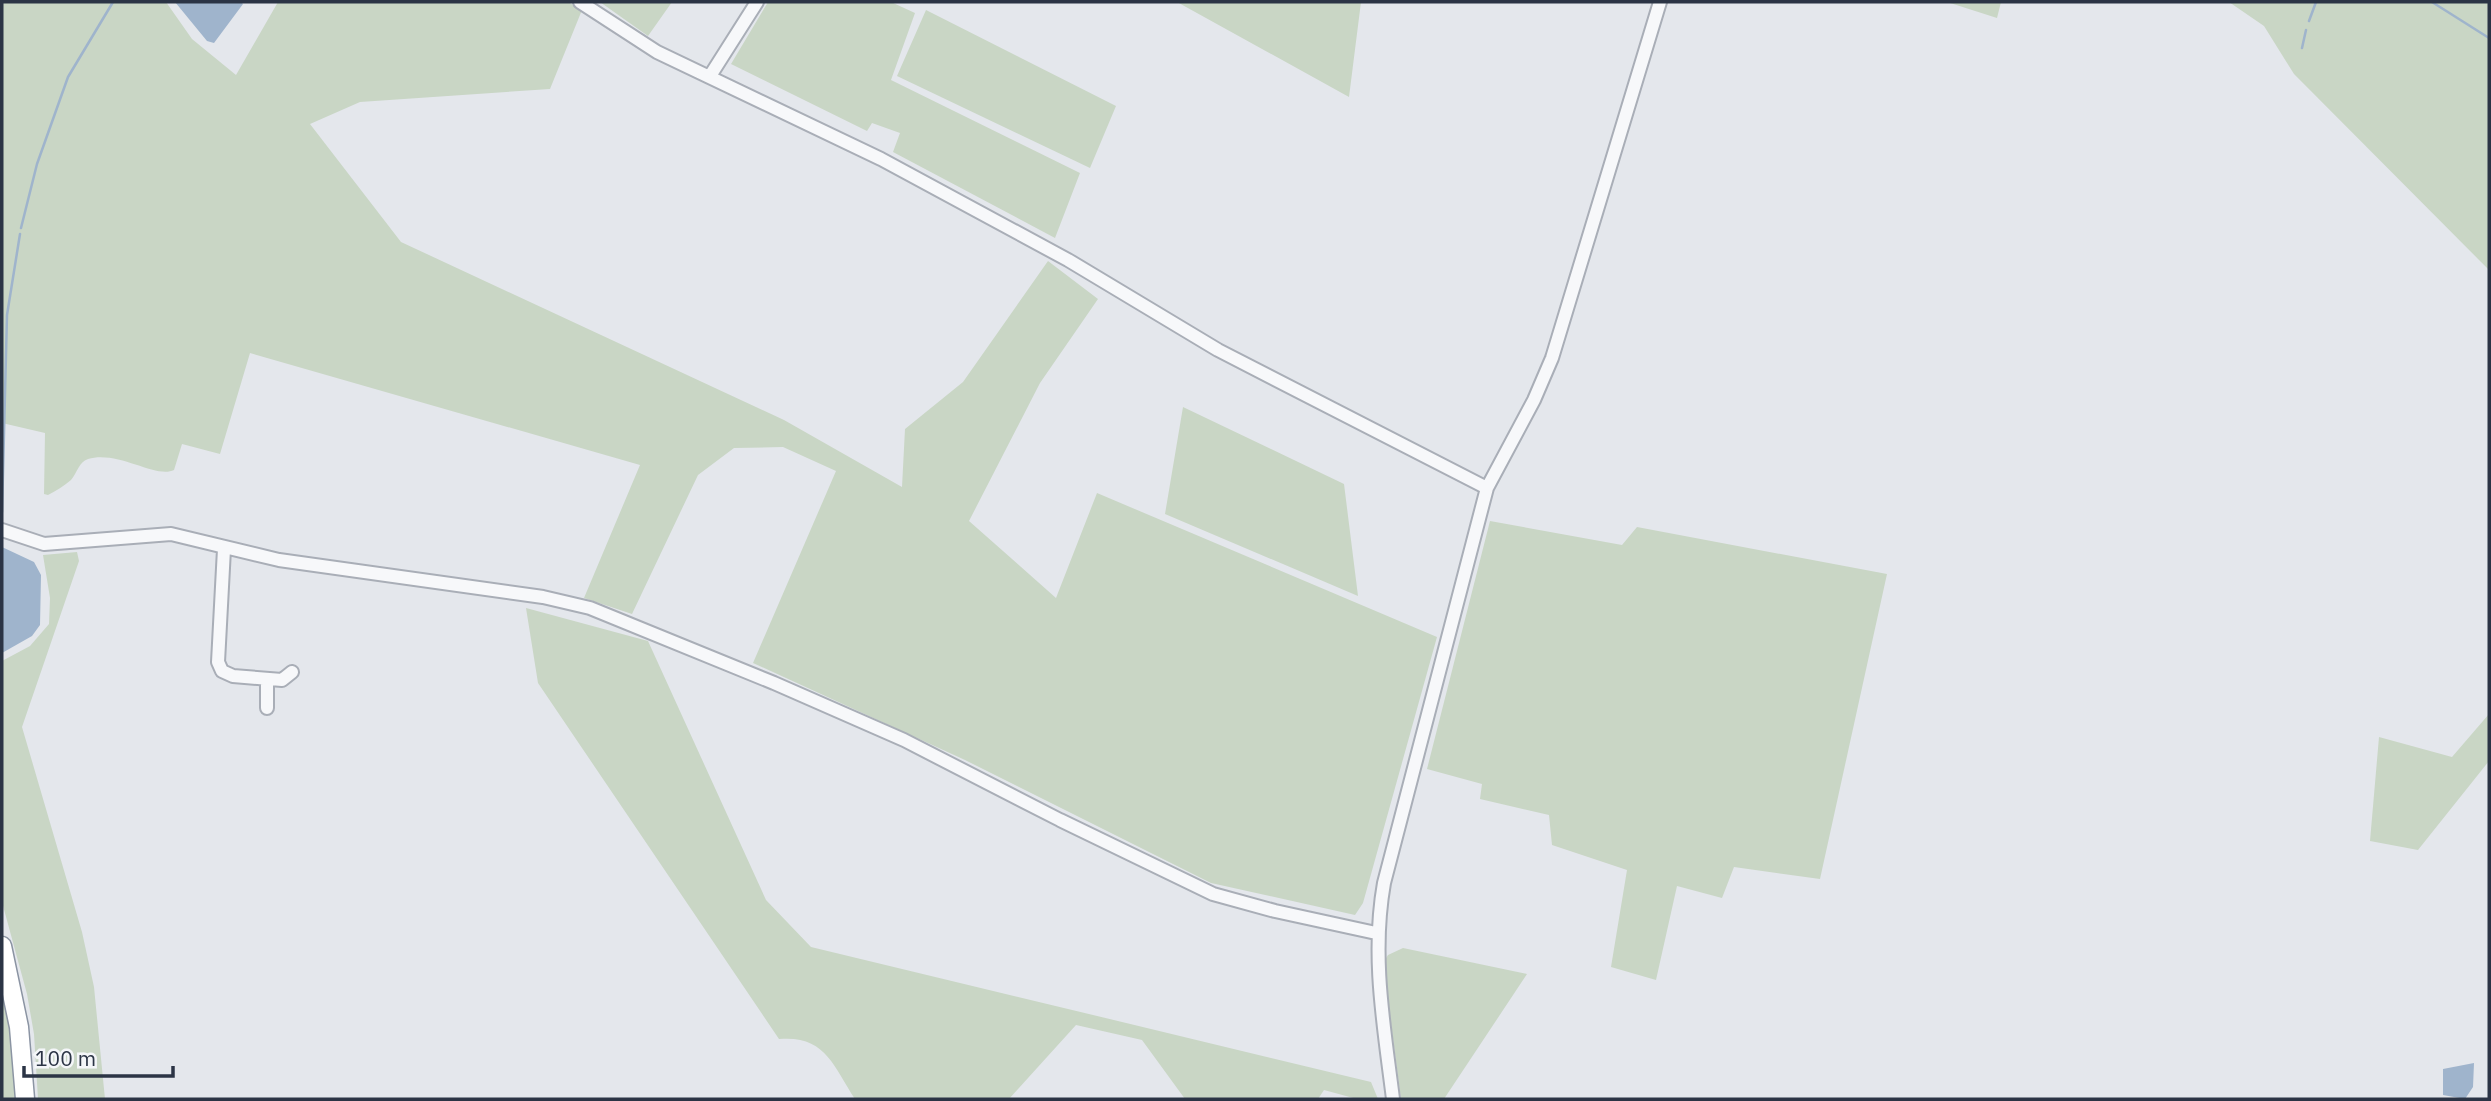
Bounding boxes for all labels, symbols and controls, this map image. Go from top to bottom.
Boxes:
scale bar [24,1034,173,1078]
text: 100 m [35,1044,96,1072]

